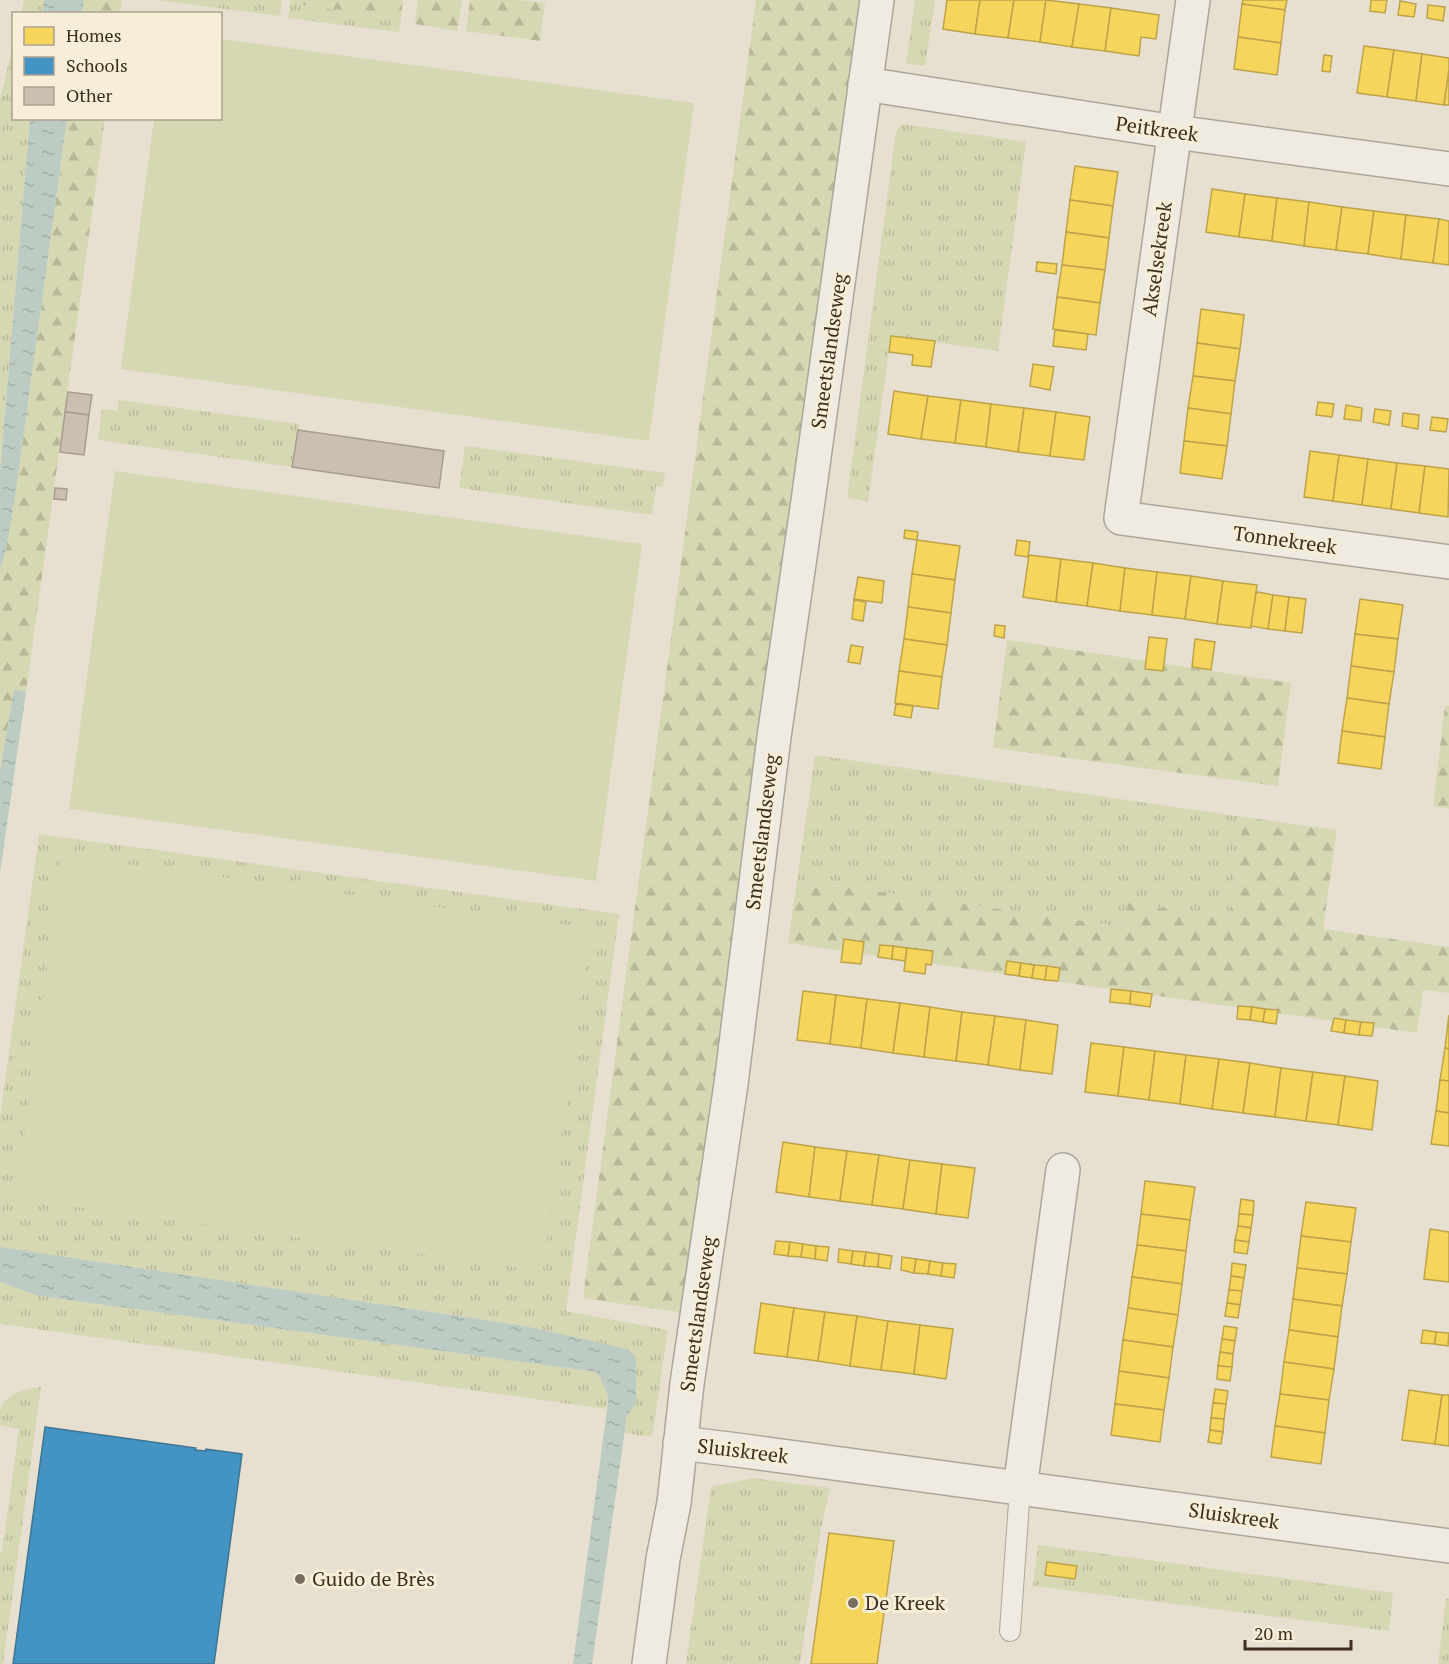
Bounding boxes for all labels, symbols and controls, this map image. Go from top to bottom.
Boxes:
legend [12,12,222,120]
text: Homes [66,23,121,47]
text: Schools [66,53,128,77]
text: Other [66,83,113,107]
street label: Peitkreek [1114,109,1201,148]
street label: Akselsekreek [1135,199,1178,318]
street label: Smeetslandseweg [804,271,853,430]
street label: Tonnekreek [1231,519,1339,560]
street label: Smeetslandseweg [739,752,785,911]
street label: Smeetslandseweg [673,1234,722,1393]
street label: Sluiskreek [696,1432,791,1470]
street label: Sluiskreek [1187,1496,1282,1535]
place label: Guido de Brès [312,1565,435,1592]
marker: Guido de Brès [293,1572,307,1586]
place label: De Kreek [865,1589,946,1616]
marker: De Kreek [846,1596,860,1610]
scale bar [1245,1613,1352,1651]
text: 20 m [1254,1621,1294,1645]

